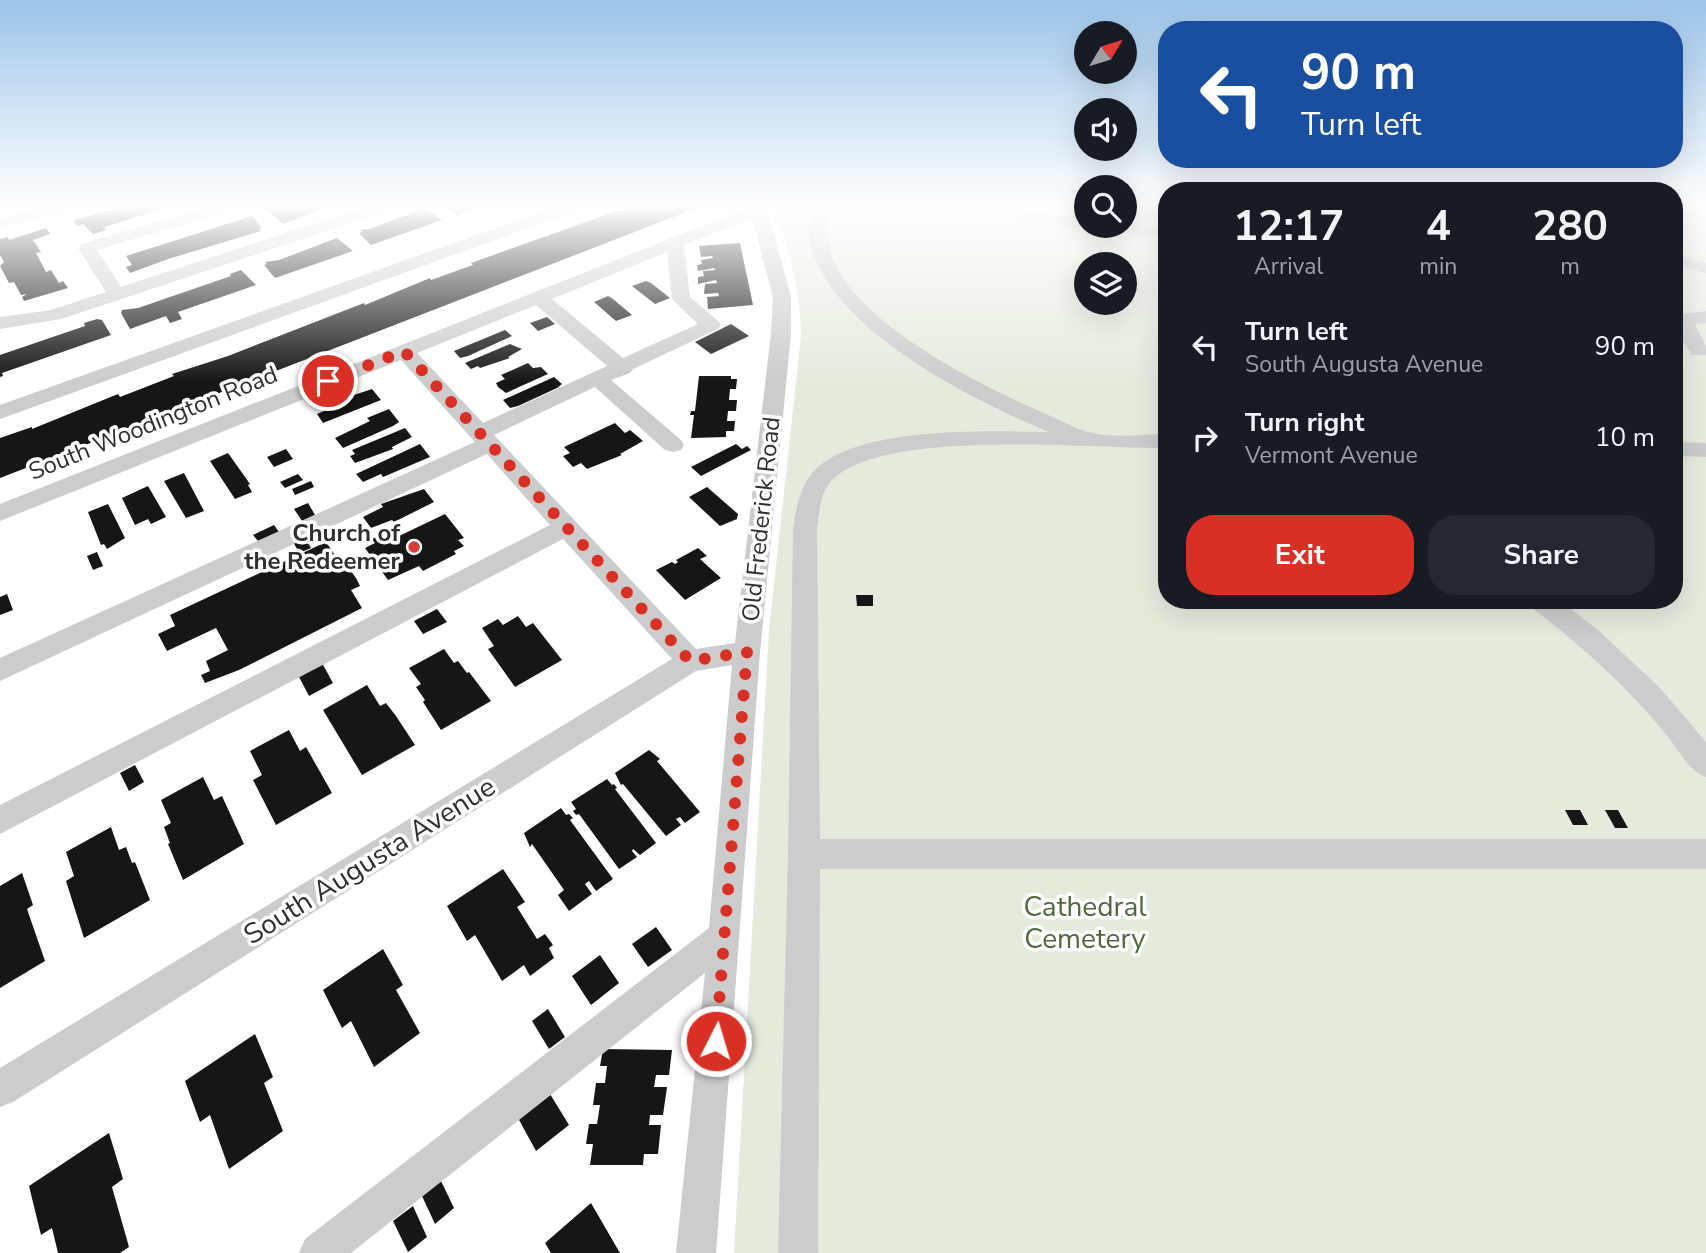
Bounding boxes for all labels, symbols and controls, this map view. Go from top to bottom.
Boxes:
north arrow [1074,21,1138,84]
map controls [1074,21,1137,315]
text: 90 m [1301,39,1416,106]
icon: left [1186,49,1277,140]
button: sound [1074,98,1137,161]
text: Turn left [1301,103,1421,146]
button: search [1074,175,1137,238]
text: 12:17 [1233,198,1344,255]
text: 4 [1426,198,1451,255]
text: 280 [1532,198,1608,255]
text: Arrival [1254,251,1323,282]
text: min [1419,251,1457,282]
text: m [1560,251,1580,282]
button: layers [1074,252,1137,315]
text: Turn left [1245,314,1348,349]
icon: left [1186,328,1224,366]
text: 90 m [1595,329,1655,364]
text: South Augusta Avenue [1245,349,1483,380]
pin [298,351,358,411]
street label: South Woodington Road [24,358,282,488]
icon: arrive [309,362,347,400]
text: Turn right [1245,405,1364,440]
street label: Old Frederick Road [734,415,788,623]
icon: right [1186,419,1224,457]
text: 10 m [1595,420,1655,455]
text: Vermont Avenue [1245,440,1418,471]
button: Exit [1186,515,1414,595]
button: Share [1428,515,1655,595]
place label: Church of the Redeemer [244,517,401,577]
marker: Church of the Redeemer [406,539,422,555]
street label: South Augusta Avenue [236,768,503,954]
park label: Cathedral Cemetery [1023,888,1147,958]
position arrow [679,1004,753,1078]

